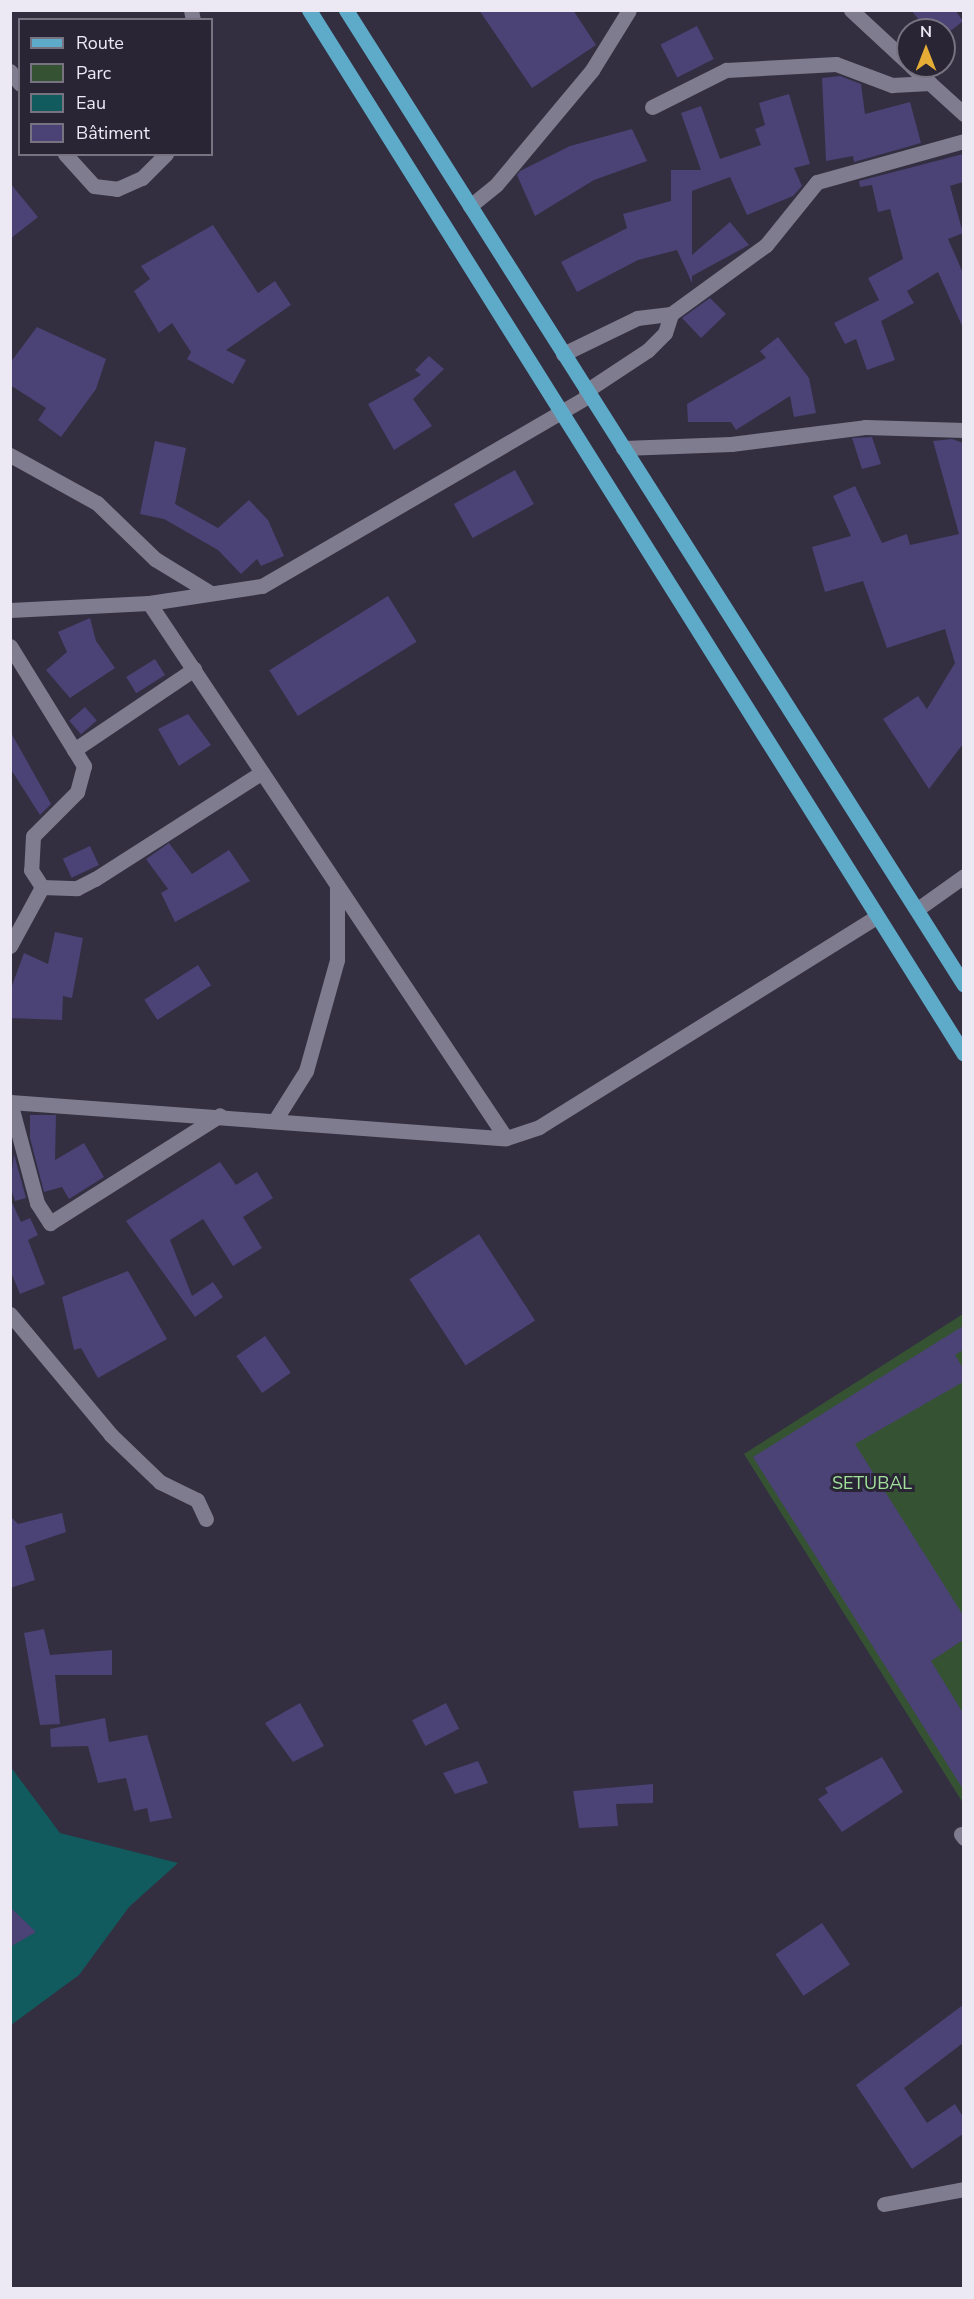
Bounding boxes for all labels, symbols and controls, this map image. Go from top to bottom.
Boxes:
legend [18,18,213,156]
north arrow [896,18,956,78]
text: N [920,21,932,43]
text: Route [76,31,124,55]
text: Parc [76,61,111,85]
text: Eau [76,91,106,115]
text: Bâtiment [76,121,150,145]
park label: SETUBAL [832,1472,912,1494]

